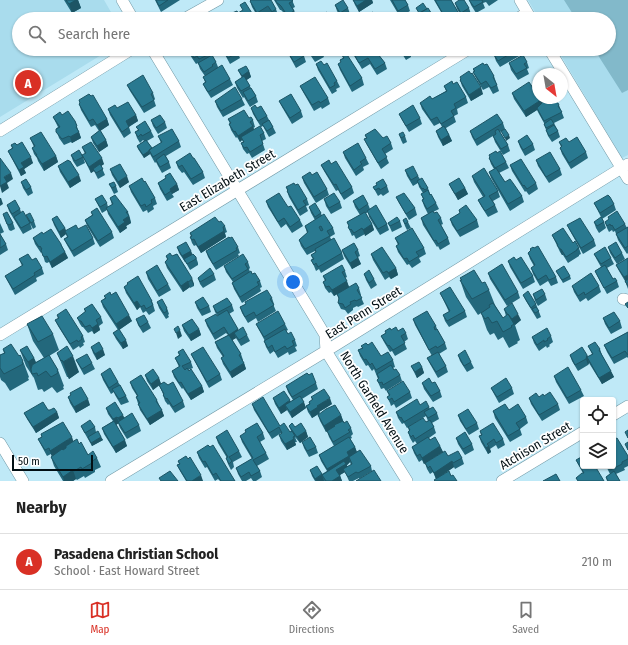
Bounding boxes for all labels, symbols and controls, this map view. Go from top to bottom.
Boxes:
search box [12,12,616,56]
icon: search [26,23,48,45]
text: Search here [58,25,130,43]
pin: A [15,68,41,98]
north arrow [532,68,568,104]
street label: East Elizabeth Street [177,146,278,215]
your location [283,272,303,292]
street label: East Penn Street [323,283,405,342]
street label: North Garfield Avenue [337,348,412,456]
map controls [580,397,616,469]
button: locate [580,397,616,433]
street label: Atchison Street [497,418,574,473]
button: layers [580,433,616,469]
scale bar [12,453,93,472]
text: 50 m [18,455,40,468]
text: Nearby [16,497,67,518]
text: Pasadena Christian School [54,545,218,563]
text: A [25,554,33,569]
text: 210 m [582,554,612,569]
text: School · East Howard Street [54,563,200,578]
tab: Map [89,599,111,636]
tab: Directions [289,599,334,636]
tab: Saved [512,599,539,636]

